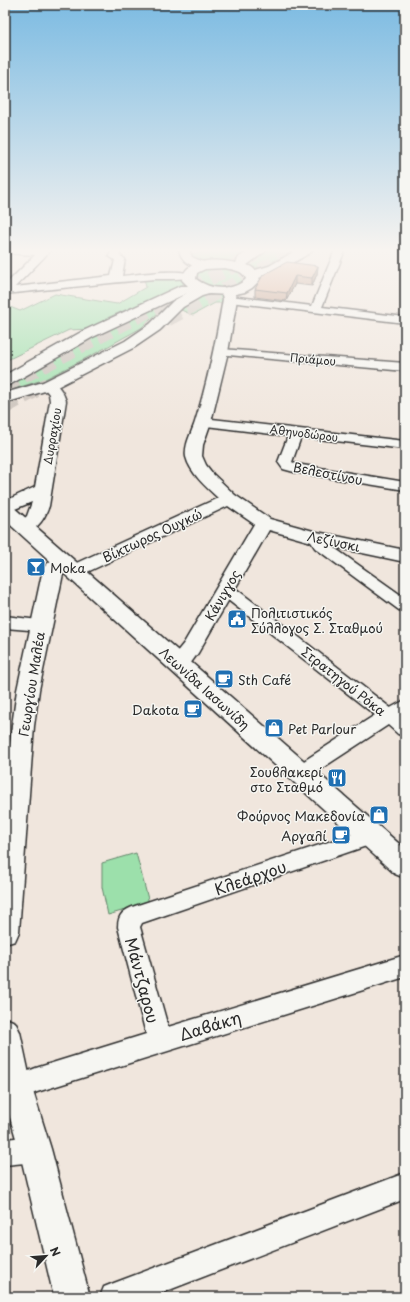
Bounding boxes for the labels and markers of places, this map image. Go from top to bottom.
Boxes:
bar icon: Moka [25,556,47,578]
place label: Moka [50,558,87,577]
place label: Πολιτιστικός Σύλλογος Σ. Σταθμού [251,603,383,637]
public building icon: Πολιτιστικός Σύλλογος Σ. Σταθμού [226,608,248,630]
cafe icon: Sth Café [213,668,235,690]
place label: Sth Café [238,670,291,689]
cafe icon: Dakota [182,698,204,720]
place label: Dakota [132,700,180,719]
shop icon: Pet Parlour [263,717,285,739]
place label: Pet Parlour [288,719,357,738]
place label: Σουβλακερί στο Σταθμό [250,762,323,796]
restaurant icon: Σουβλακερί στο Σταθμό [326,767,348,789]
shop icon: Φούρνος Μακεδονία [368,804,390,826]
place label: Φούρνος Μακεδονία [237,806,365,825]
cafe icon: Αργαλί [330,824,352,846]
place label: Αργαλί [281,826,328,845]

